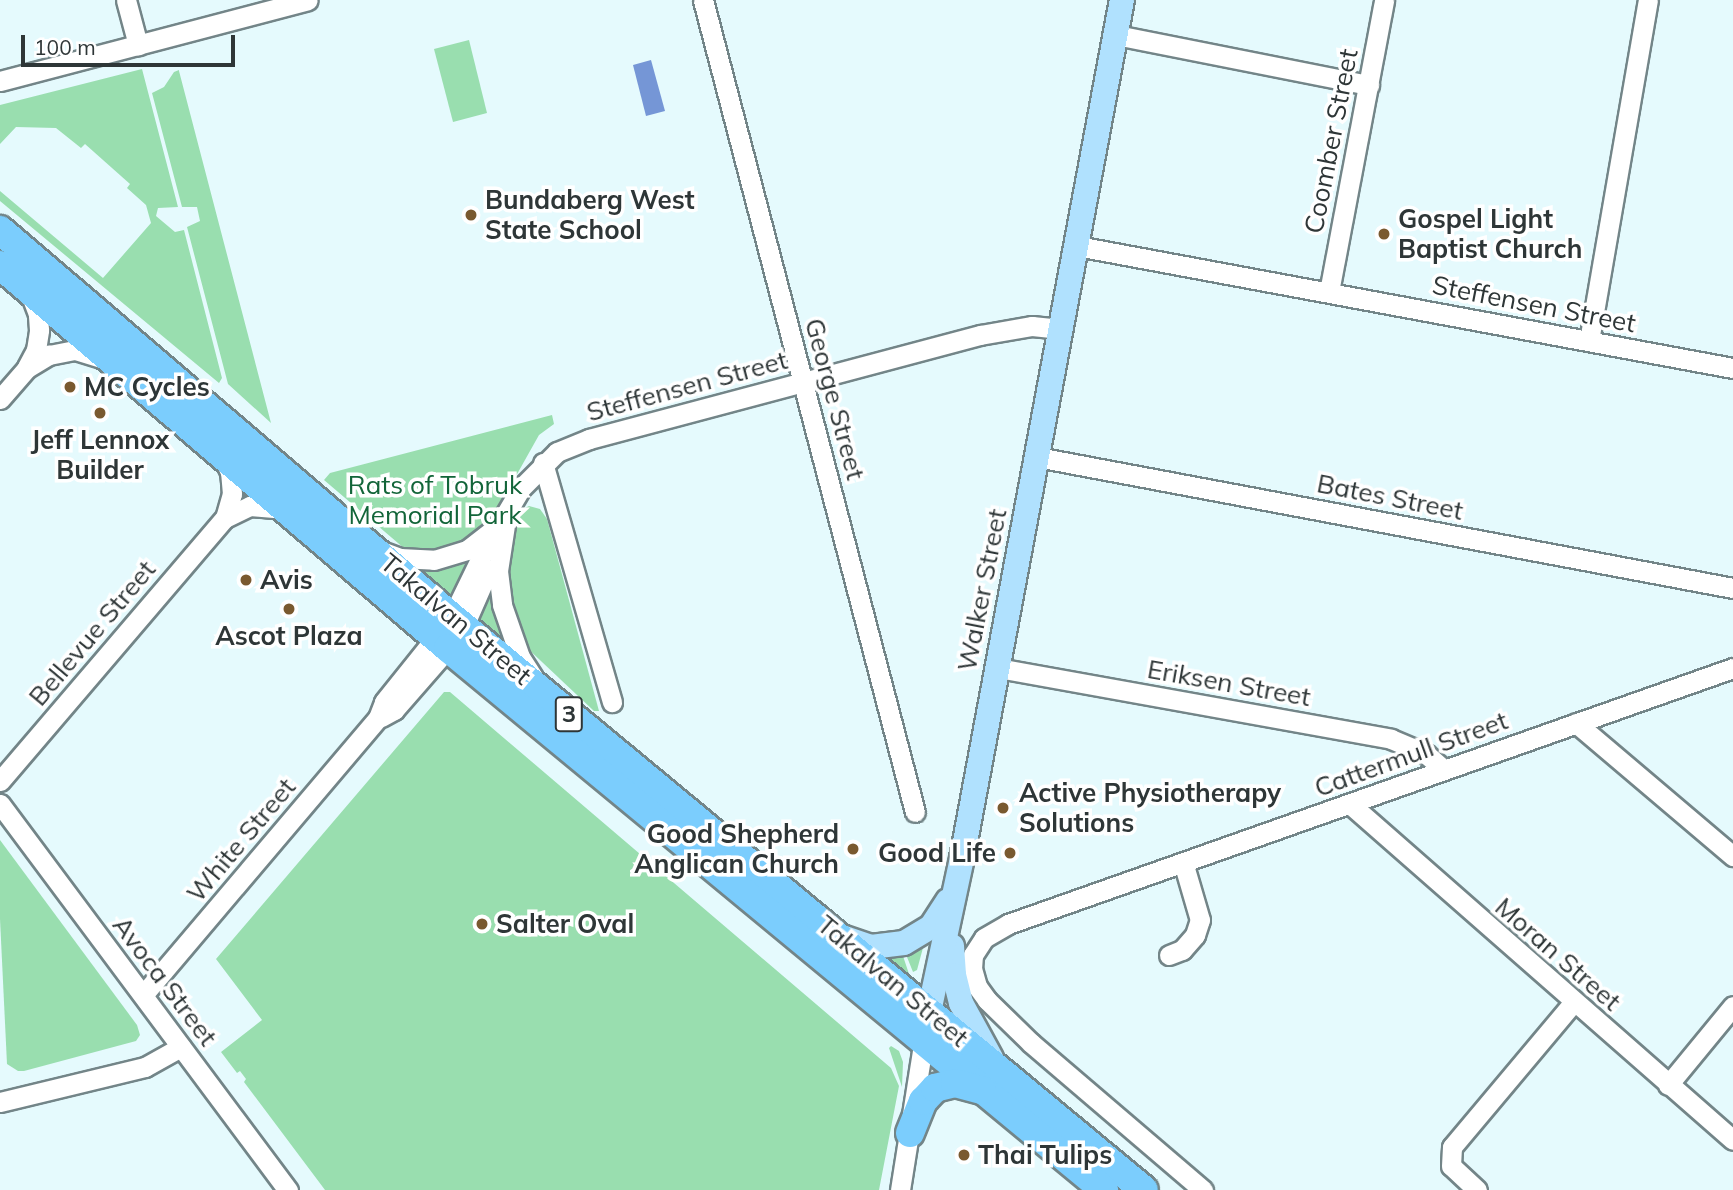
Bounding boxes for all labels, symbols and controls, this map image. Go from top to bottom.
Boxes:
scale bar [24,21,238,65]
text: 100 m [34,34,96,60]
street label: Coomber Street [1298,46,1364,236]
place label: Bundaberg West State School [485,184,695,246]
place label: Gospel Light Baptist Church [1398,203,1582,264]
marker: Bundaberg West State School [463,207,479,223]
marker: Gospel Light Baptist Church [1376,226,1392,242]
street label: Steffensen Street [1430,269,1638,339]
street label: George Street [798,315,872,483]
street label: Steffensen Street [583,344,791,428]
place label: MC Cycles [84,371,210,403]
marker: MC Cycles [62,379,78,395]
marker: Jeff Lennox Builder [92,405,108,421]
place label: Jeff Lennox Builder [31,424,169,486]
street label: Bates Street [1314,468,1466,526]
park label: Rats of Tobruk Memorial Park [348,469,522,530]
street label: Walker Street [951,506,1013,674]
street label: Takalvan Street [374,547,538,691]
street label: Bellevue Street [22,554,162,712]
place label: Avis [260,564,313,596]
marker: Avis [238,572,254,588]
marker: Ascot Plaza [281,601,297,617]
place label: Ascot Plaza [215,620,363,652]
street label: Eriksen Street [1145,653,1313,713]
road number: 3 [553,694,585,734]
street label: Cattermull Street [1310,705,1512,803]
street label: White Street [180,772,302,908]
place label: Active Physiotherapy Solutions [1019,777,1281,838]
marker: Active Physiotherapy Solutions [993,798,1013,818]
place label: Good Shepherd Anglican Church [634,818,839,880]
place label: Good Life [878,837,996,869]
marker: Good Shepherd Anglican Church [845,841,861,857]
marker: Good Life [1002,845,1018,861]
street label: Moran Street [1489,891,1627,1017]
place label: Salter Oval [496,908,634,940]
street label: Takalvan Street [811,909,975,1053]
street label: Avoca Street [106,910,224,1052]
marker: Salter Oval [474,916,490,932]
place label: Thai Tulips [978,1139,1112,1171]
marker: Thai Tulips [956,1147,972,1163]

